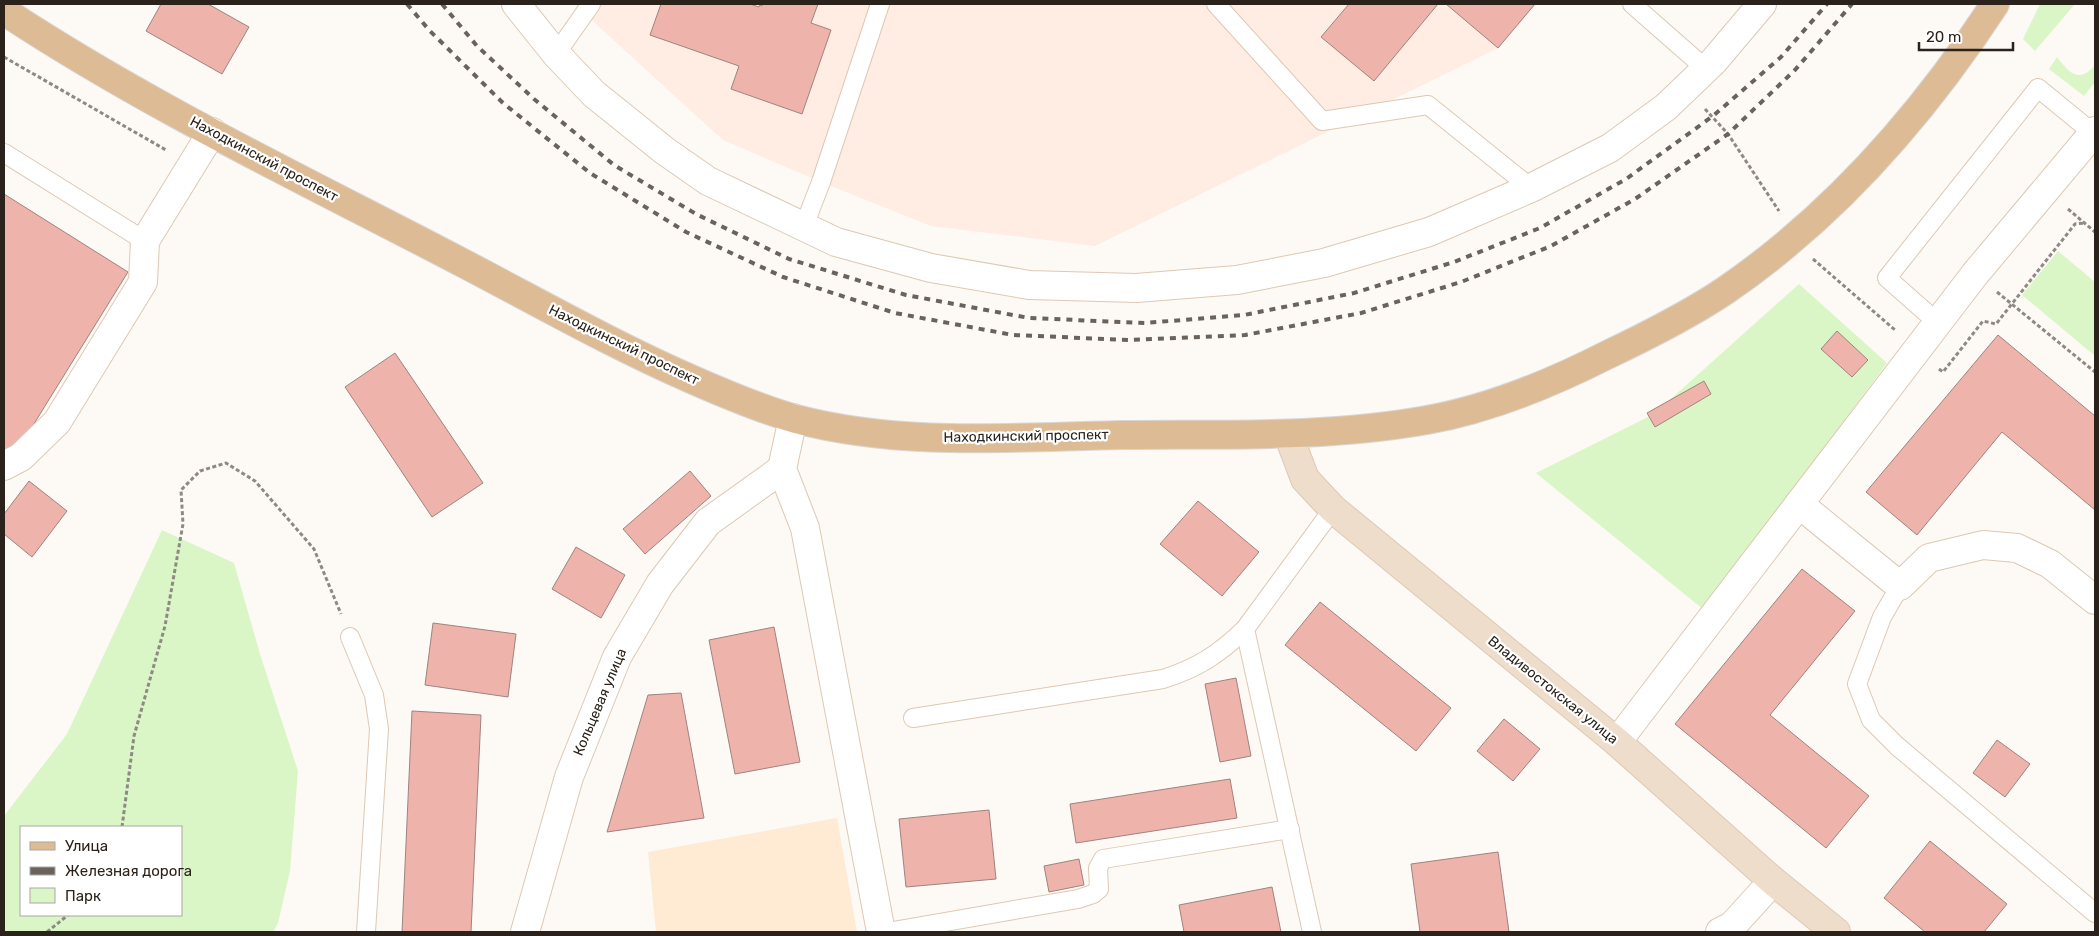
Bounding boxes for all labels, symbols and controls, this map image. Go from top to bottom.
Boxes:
scale bar [1919,20,2013,52]
text: 20 m [1926,28,1961,46]
street label: Находкинский проспект [187,113,341,205]
street label: Находкинский проспект [546,301,702,389]
street label: Находкинский проспект [943,426,1109,446]
street label: Владивостокская улица [1485,632,1621,748]
street label: Кольцевая улица [570,646,630,758]
legend [20,826,182,916]
text: Улица [65,837,108,855]
text: Железная дорога [65,862,192,880]
text: Парк [65,887,101,905]

